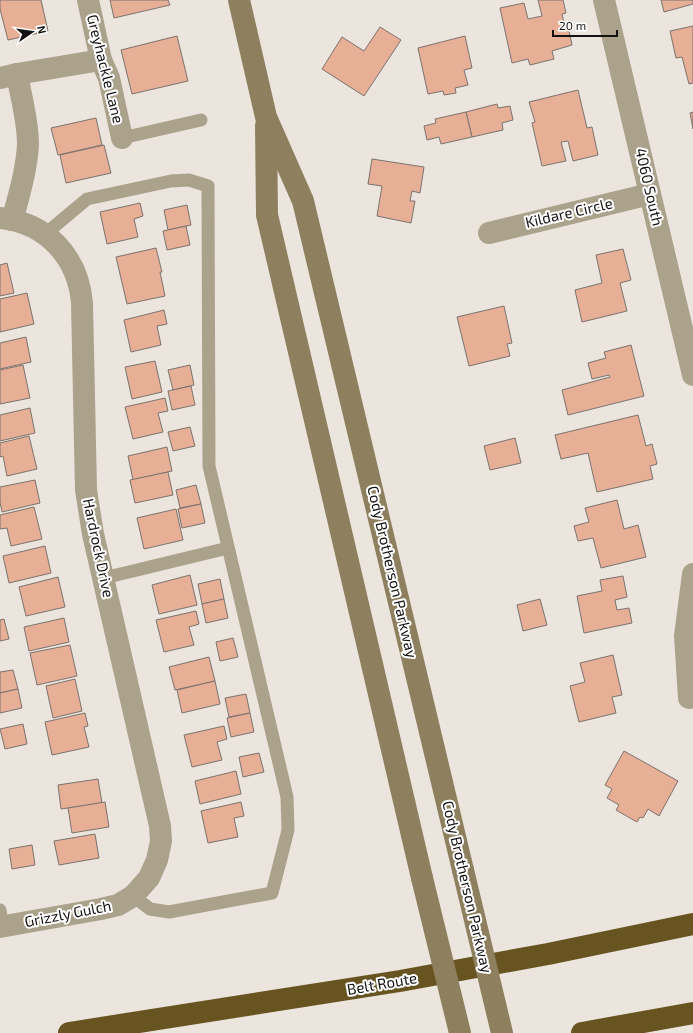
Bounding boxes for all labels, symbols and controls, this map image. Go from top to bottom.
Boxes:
north arrow [12,12,52,52]
street label: Greyhackle Lane [84,12,128,125]
scale bar [553,12,617,38]
text: 20 m [559,18,586,32]
text: N [35,24,49,35]
street label: 4060 South [632,146,668,227]
street label: Kildare Circle [523,193,614,231]
street label: Cody Brotherson Parkway [364,484,422,660]
street label: Hardrock Drive [80,497,118,599]
street label: Cody Brotherson Parkway [439,799,497,975]
street label: Grizzly Gulch [23,896,113,930]
street label: Belt Route [345,968,418,998]

